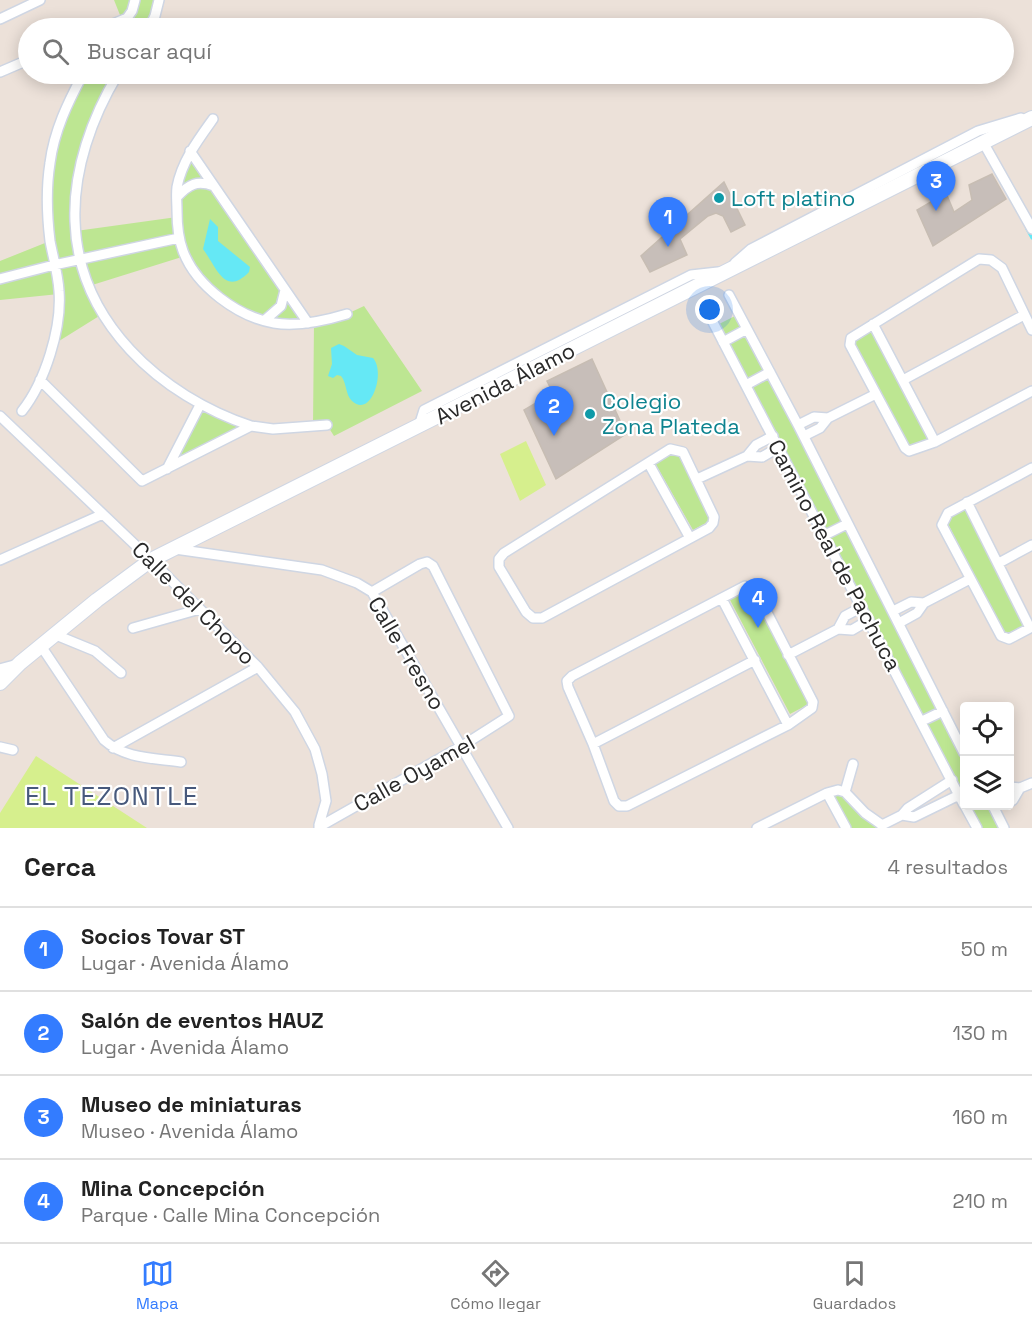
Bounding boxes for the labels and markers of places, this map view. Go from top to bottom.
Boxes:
pin: 3 [916,162,956,211]
place label: Loft platino [731,184,855,212]
marker: Loft platino [712,191,726,205]
pin: 1 [648,198,688,247]
pin: 2 [534,386,574,436]
place label: Colegio Zona Plateda [602,387,740,440]
marker: Colegio Zona Plateda [583,407,597,421]
pin: 4 [738,578,777,628]

